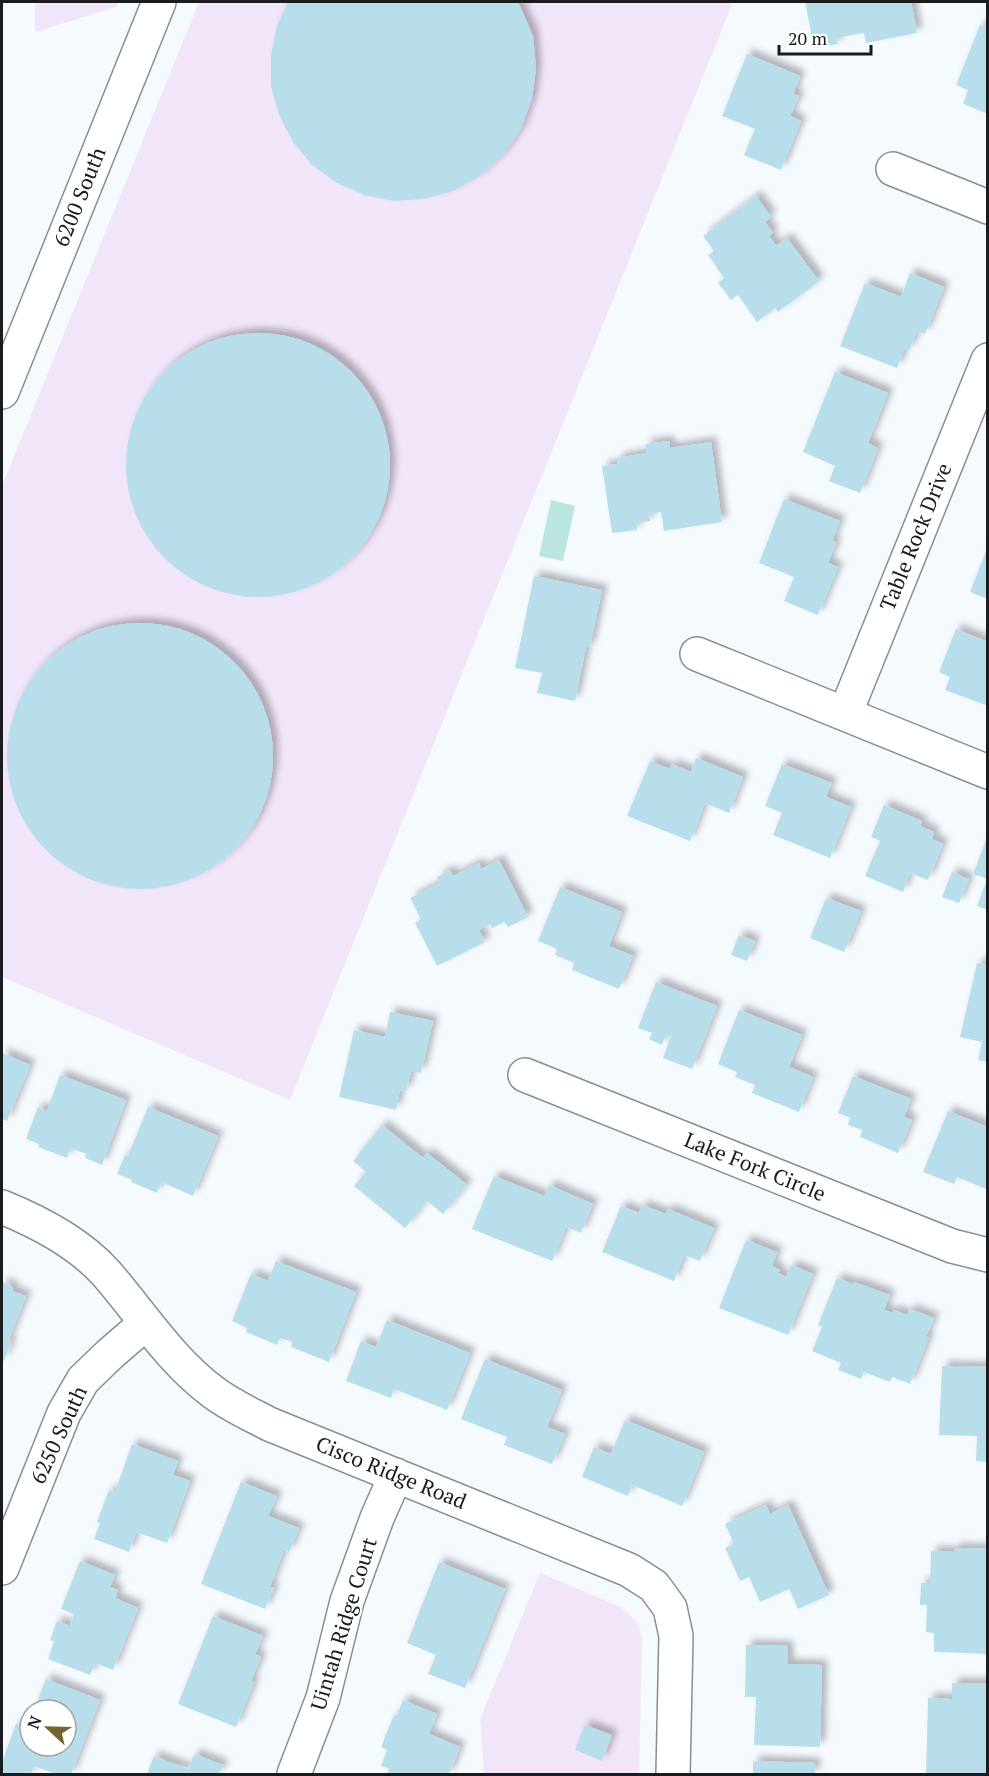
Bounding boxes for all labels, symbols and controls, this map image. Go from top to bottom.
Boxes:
scale bar [779,18,870,56]
text: 20 m [788,26,828,50]
street label: 6200 South [46,143,112,251]
street label: Table Rock Drive [873,459,957,615]
street label: Lake Fork Circle [681,1125,830,1207]
street label: 6250 South [23,1381,93,1488]
street label: Cisco Ridge Road [312,1429,471,1515]
street label: Uintah Ridge Court [303,1534,383,1714]
north arrow [18,1698,78,1758]
text: N [22,1713,47,1732]

